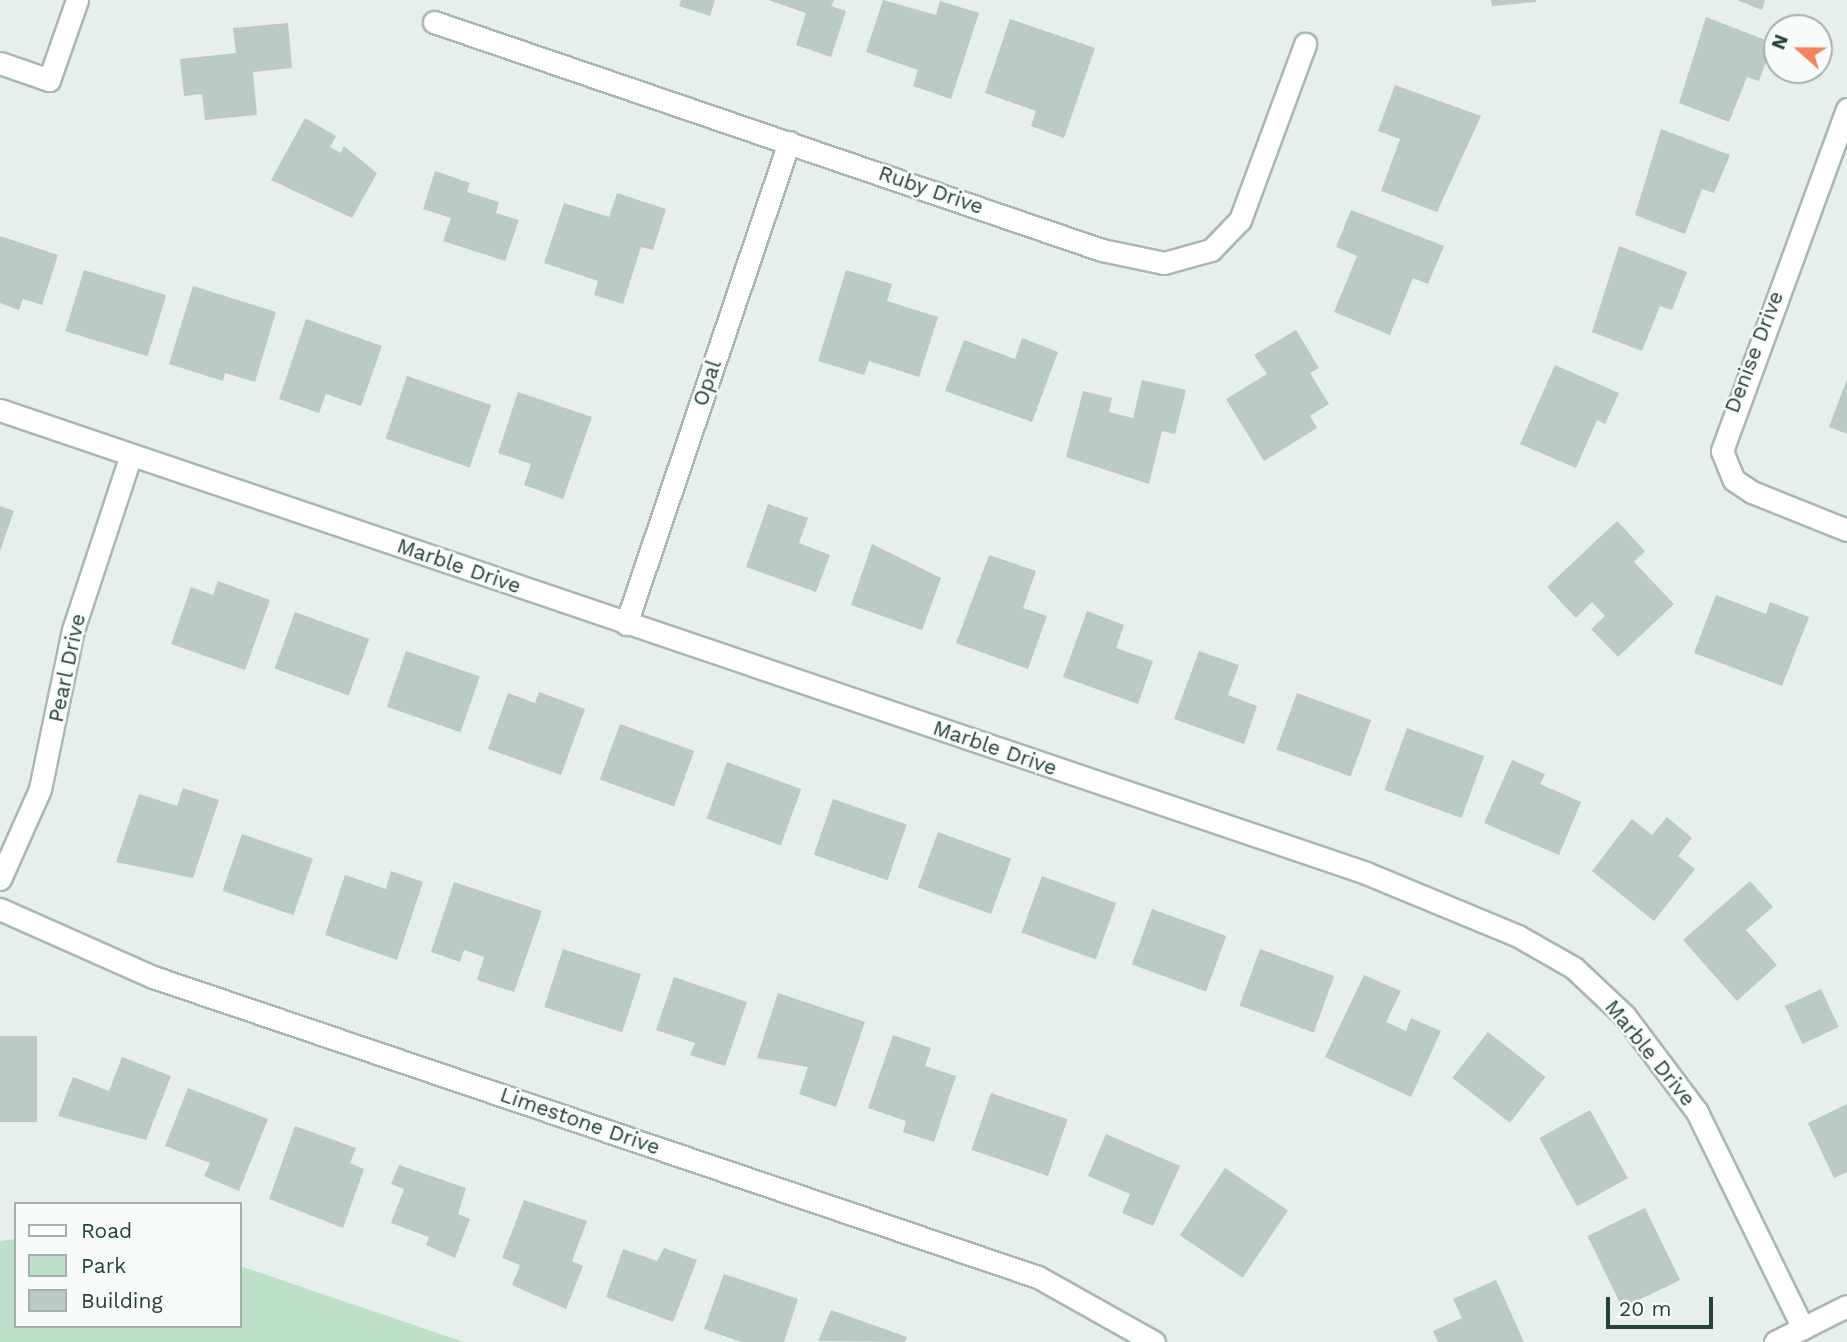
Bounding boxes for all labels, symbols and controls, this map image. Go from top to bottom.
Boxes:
north arrow [1763,14,1833,84]
text: N [1767,31,1793,53]
street label: Ruby Drive [875,160,987,220]
street label: Denise Drive [1719,288,1789,416]
street label: Opal [687,357,727,409]
street label: Marble Drive [394,533,524,599]
street label: Pearl Drive [43,611,91,725]
street label: Marble Drive [930,715,1060,781]
street label: Marble Drive [1600,995,1700,1111]
street label: Limestone Drive [497,1082,663,1160]
legend [14,1202,242,1328]
text: Road [81,1218,132,1243]
text: Park [81,1253,126,1278]
scale bar [1609,1282,1716,1326]
text: Building [81,1288,163,1313]
text: 20 m [1619,1296,1671,1321]

